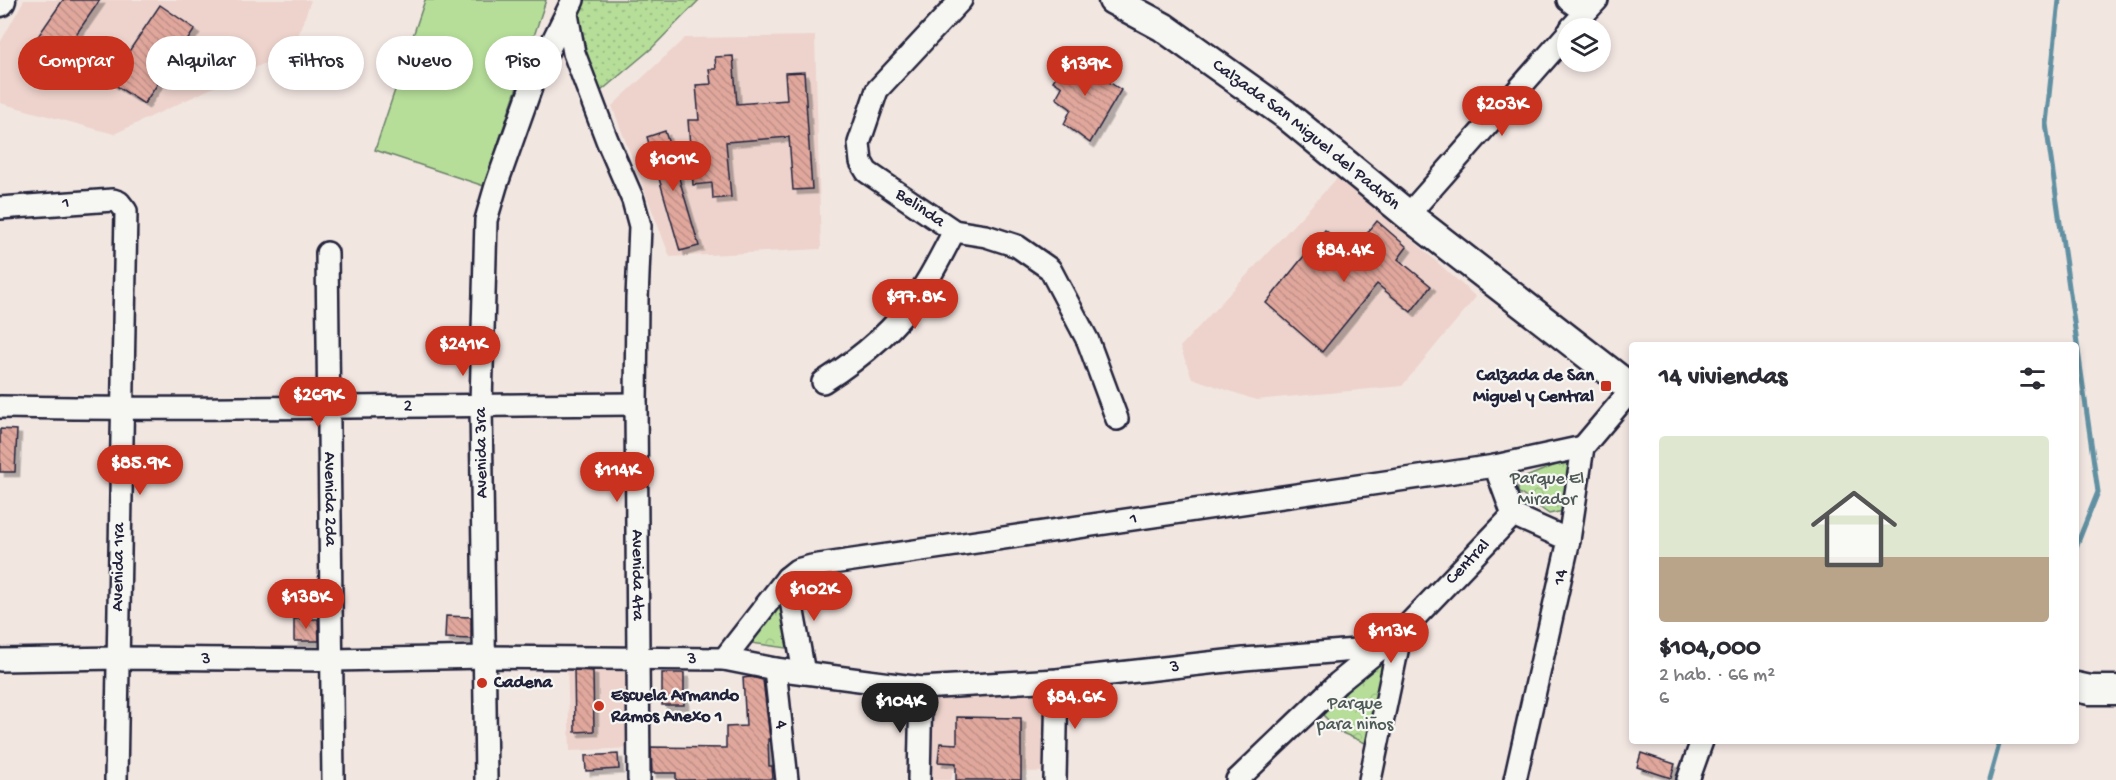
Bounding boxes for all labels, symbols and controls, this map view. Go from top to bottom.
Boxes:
map controls [1557,18,1611,72]
button: layers [1557,18,1611,72]
chip: Comprar [18,36,134,90]
chip: Alquilar [146,36,256,90]
chip: Filtros [268,36,364,90]
chip: Nuevo [376,36,473,90]
chip: Piso [485,36,562,90]
pin: $139K [1043,46,1127,97]
text: $139K [1061,54,1109,77]
street label: Calzada San Miguel del Padrón [1208,55,1405,215]
pin: $203K [1460,86,1544,137]
text: $203K [1476,94,1528,117]
pin: $101K [631,141,715,192]
text: $101K [649,149,697,172]
street label: Belinda [890,183,950,233]
street label: 1 [60,193,70,214]
pin: $84.4K [1295,232,1393,283]
text: $84.4K [1316,240,1372,263]
pin: $97.8K [866,279,964,330]
text: $97.8K [886,287,944,310]
pin: $241K [421,326,505,377]
text: $241K [439,334,487,357]
icon: filters [2016,362,2049,395]
text: 14 viviendas [1659,363,1787,394]
place label: Calzada de San Miguel y Central [1473,366,1594,408]
pin: $269K [276,377,360,428]
marker: Calzada de San Miguel y Central [1599,379,1613,393]
text: $269K [293,385,343,408]
street label: 2 [403,396,413,417]
street label: Avenida 3ra [471,406,493,499]
pin: $85.9K [91,445,189,496]
street label: Avenida 2da [319,452,341,547]
pin: $114K [575,452,659,503]
text: $85.9K [111,453,169,476]
text: $114K [594,460,640,483]
park label: Parque El Mirador [1509,469,1584,511]
icon: home [1800,475,1908,583]
street label: 1 [1128,508,1139,530]
street label: Avenida 1ra [108,521,130,612]
street label: Avenida 4ta [627,529,648,622]
street label: Central [1441,535,1495,589]
street label: 14 [1548,567,1573,588]
pin: $102K [772,571,856,622]
pin: $138K [264,579,348,630]
text: $102K [789,579,839,602]
text: $138K [281,587,331,610]
pin: $113K [1349,613,1433,664]
text: $113K [1368,621,1414,644]
text: $104,000 [1659,634,1761,665]
street label: 3 [200,648,211,669]
street label: 3 [686,648,697,669]
street label: 3 [1168,656,1181,678]
text: 2 hab. · 66 m² [1659,665,1775,688]
place label: Cadena [493,673,553,694]
marker: Cadena [475,676,489,690]
pin: $84.6K [1026,679,1124,730]
pin: $104K [858,683,942,734]
place label: Escuela Armando Ramos Anexo 1 [610,686,740,728]
text: $84.6K [1047,687,1103,710]
text: 6 [1659,688,1669,711]
text: $104K [876,691,924,714]
park label: Parque para niños [1316,694,1395,736]
marker: Escuela Armando Ramos Anexo 1 [592,699,606,713]
street label: 4 [770,719,792,731]

